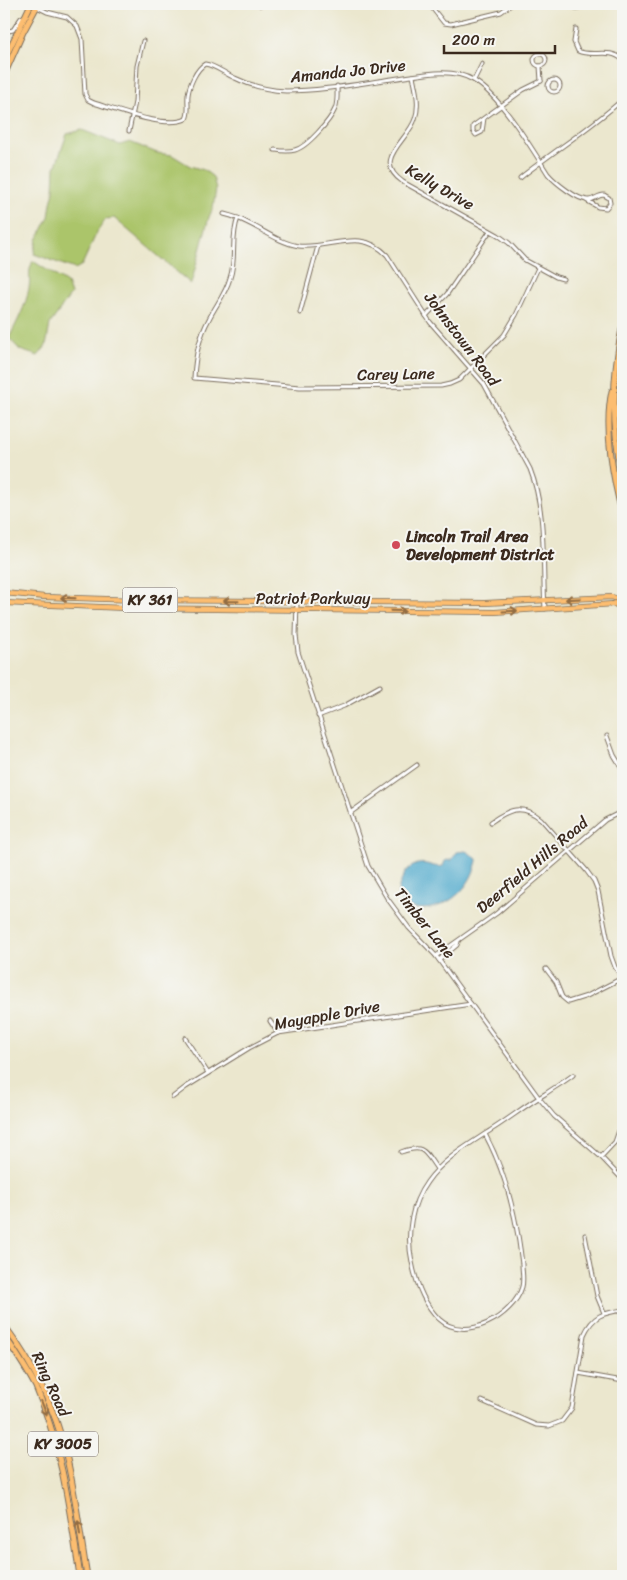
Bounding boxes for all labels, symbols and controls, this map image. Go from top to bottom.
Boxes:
scale bar [444,22,556,54]
text: 200 m [452,27,496,53]
street label: Amanda Jo Drive [288,51,407,92]
street label: Kelly Drive [400,156,480,218]
street label: Johnstown Road [416,285,508,394]
street label: Carey Lane [357,359,435,389]
place label: Lincoln Trail Area Development District [406,522,554,569]
marker: Lincoln Trail Area Development District [390,539,402,551]
street label: Patriot Parkway [256,584,371,613]
road number: KY 361 [122,588,178,612]
one-way arrow [60,593,76,602]
one-way arrow [565,595,581,604]
one-way arrow [223,596,239,606]
one-way arrow [390,606,406,616]
one-way arrow [502,606,518,615]
street label: Deerfield Hills Road [469,808,596,921]
street label: Timber Lane [387,881,463,965]
street label: Mayapple Drive [272,991,382,1039]
street label: Ring Road [23,1346,79,1423]
one-way arrow [40,1400,49,1415]
road number: KY 3005 [28,1432,98,1456]
one-way arrow [74,1521,84,1537]

